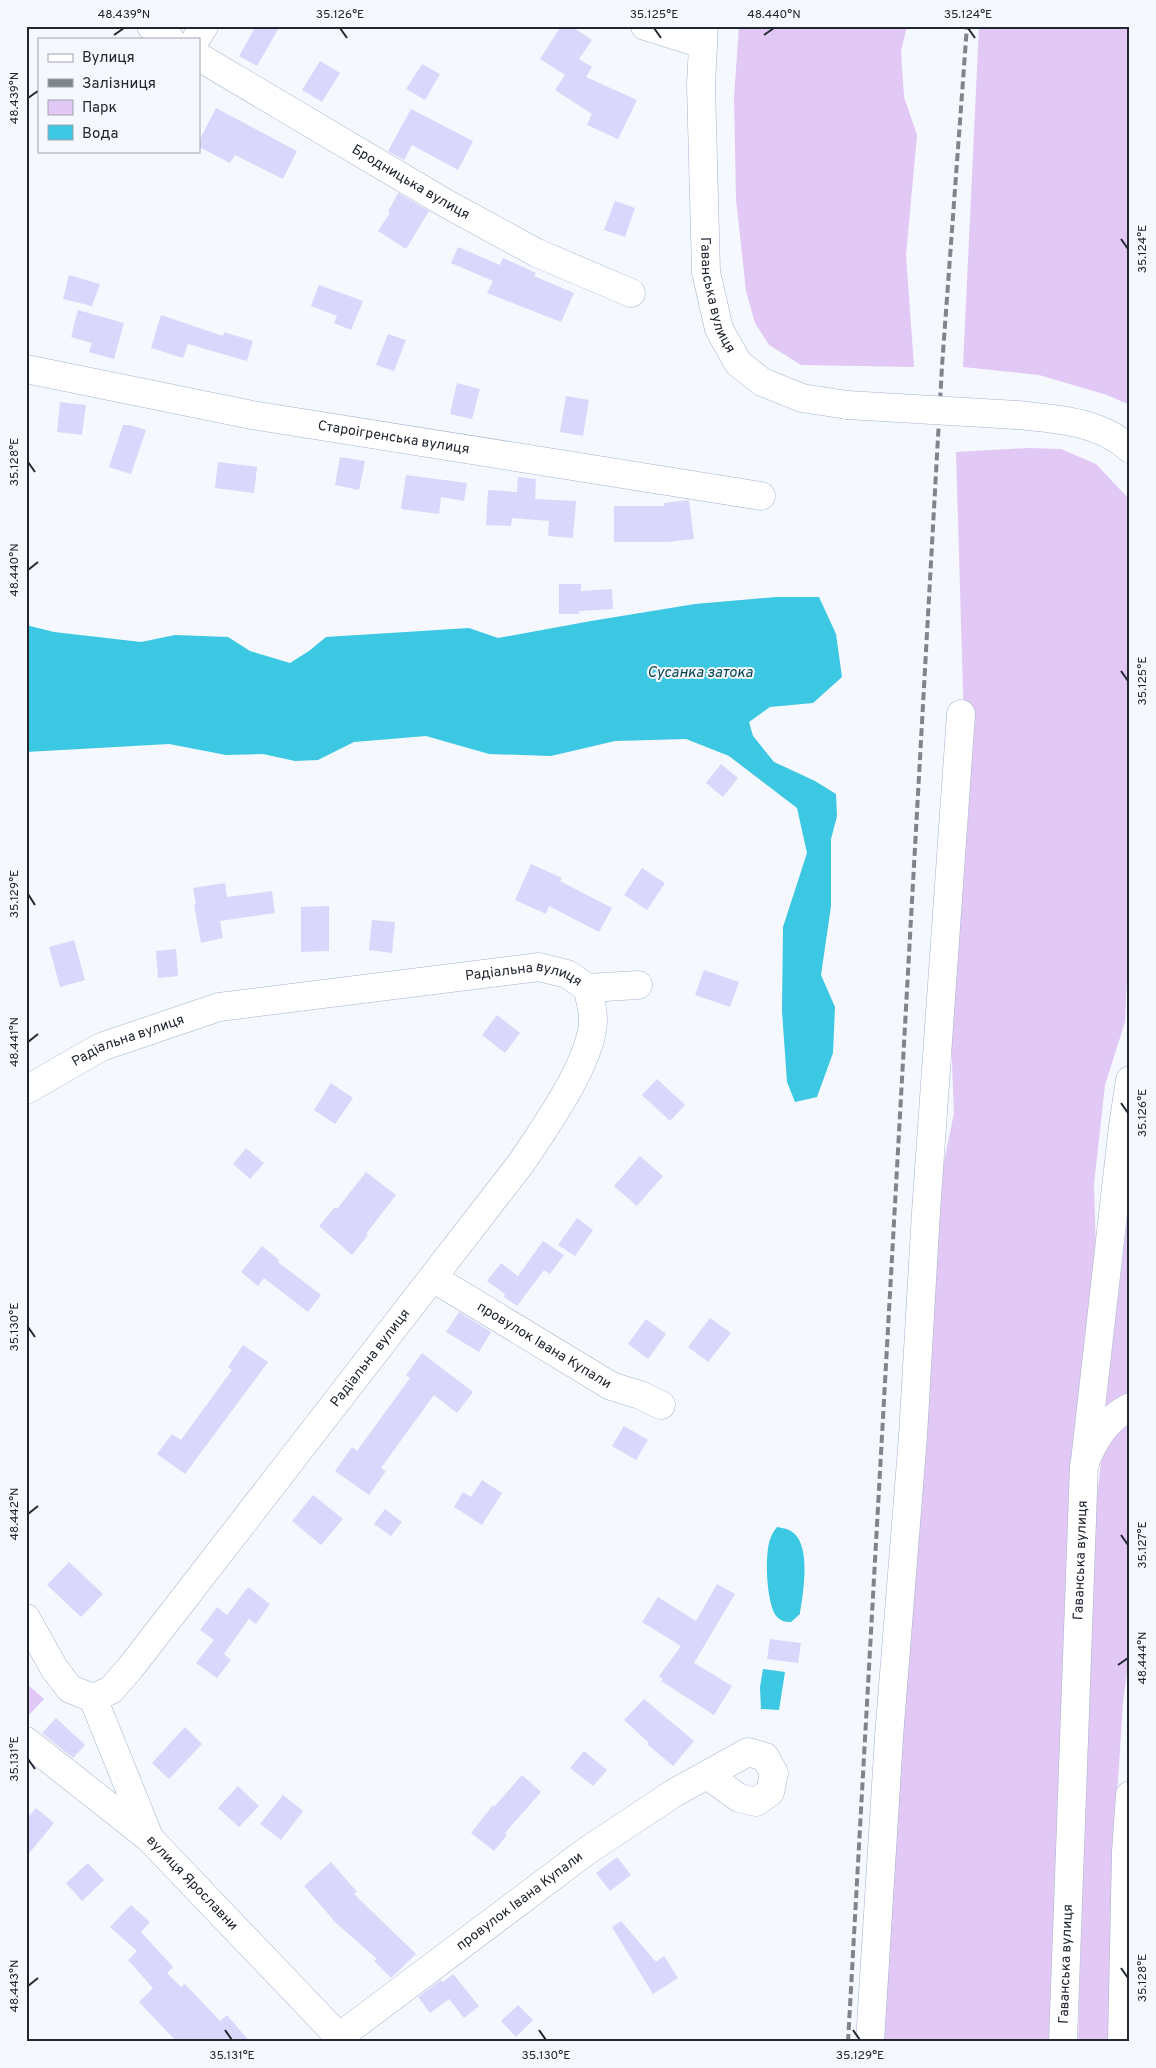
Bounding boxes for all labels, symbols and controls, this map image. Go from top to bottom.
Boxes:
text: 48.439°N [98,7,150,23]
text: 35.126°E [316,7,364,23]
text: 35.125°E [630,7,678,23]
text: 48.440°N [747,7,801,23]
text: 35.124°E [944,7,992,23]
legend [38,38,200,152]
text: Вулиця [82,49,135,68]
text: 48.439°N [7,72,23,124]
text: Залізниця [82,75,156,94]
text: Парк [82,99,117,118]
text: Вода [82,125,118,144]
street label: Бродницька вулиця [349,141,473,223]
text: 35.124°E [1135,225,1151,273]
street label: Гаванська вулиця [697,237,739,356]
street label: Староігренська вулиця [316,417,471,458]
text: 35.128°E [7,438,23,486]
text: 48.440°N [7,543,23,597]
text: 35.125°E [1135,657,1151,705]
water label: Сусанка затока [647,664,753,683]
text: 35.129°E [7,870,23,918]
street label: Радіальна вулиця [464,958,585,990]
street label: Радіальна вулиця [69,1011,187,1070]
text: 48.441°N [7,1017,23,1067]
text: 35.126°E [1135,1089,1151,1137]
street label: провулок Івана Купали [474,1298,614,1393]
text: 35.130°E [7,1303,23,1351]
street label: Радіальна вулиця [327,1305,414,1411]
text: 48.442°N [7,1487,23,1541]
street label: Гаванська вулиця [1070,1500,1091,1620]
text: 35.127°E [1135,1521,1151,1569]
text: 48.444°N [1135,1631,1151,1685]
text: 35.131°E [7,1736,23,1782]
street label: вулиця Ярославни [143,1832,241,1934]
street label: провулок Івана Купали [453,1848,586,1954]
street label: Гаванська вулиця [1055,1904,1077,2024]
text: 35.128°E [1135,1954,1151,2002]
text: 48.443°N [7,1960,23,2012]
text: 35.131°E [209,2048,255,2064]
text: 35.130°E [522,2048,570,2064]
text: 35.129°E [836,2048,884,2064]

